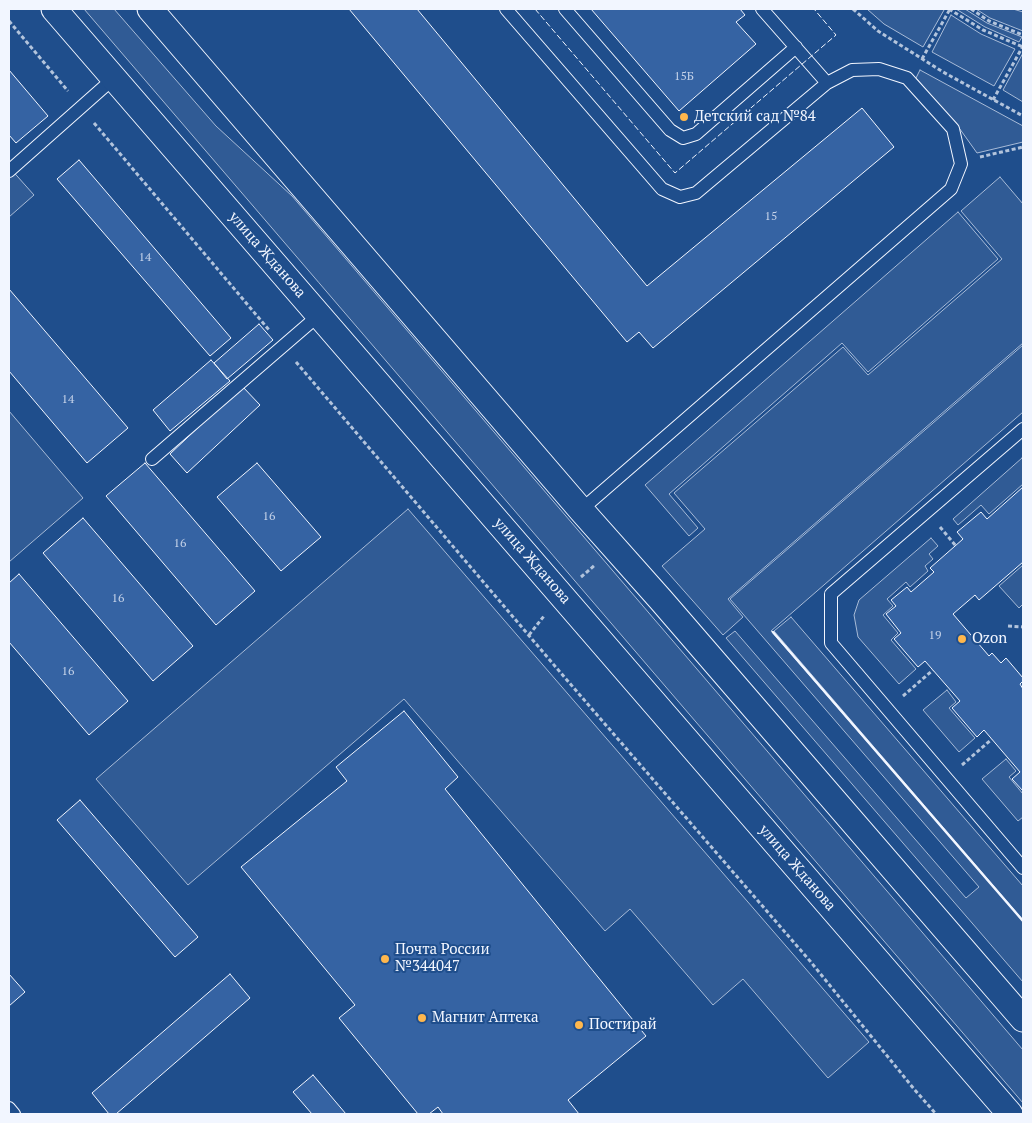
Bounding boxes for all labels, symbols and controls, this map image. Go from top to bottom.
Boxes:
house number: 15Б [674,70,694,84]
place label: Детский сад №84 [694,108,816,126]
marker: Детский сад №84 [678,111,690,123]
street label: улица Жданова [225,208,309,302]
house number: 15 [765,210,777,224]
house number: 14 [139,251,151,265]
house number: 14 [62,393,74,407]
house number: 16 [263,510,275,524]
street label: улица Жданова [490,514,574,608]
house number: 16 [174,537,186,551]
house number: 16 [112,592,124,606]
house number: 19 [929,629,941,643]
place label: Ozon [972,630,1007,648]
marker: Ozon [956,633,968,645]
house number: 16 [62,665,74,679]
street label: улица Жданова [755,821,839,915]
place label: Почта России №344047 [395,941,490,976]
marker: Почта России №344047 [379,953,391,965]
place label: Магнит Аптека [432,1009,539,1027]
marker: Магнит Аптека [416,1012,428,1024]
place label: Постирай [589,1016,657,1034]
marker: Постирай [573,1019,585,1031]

